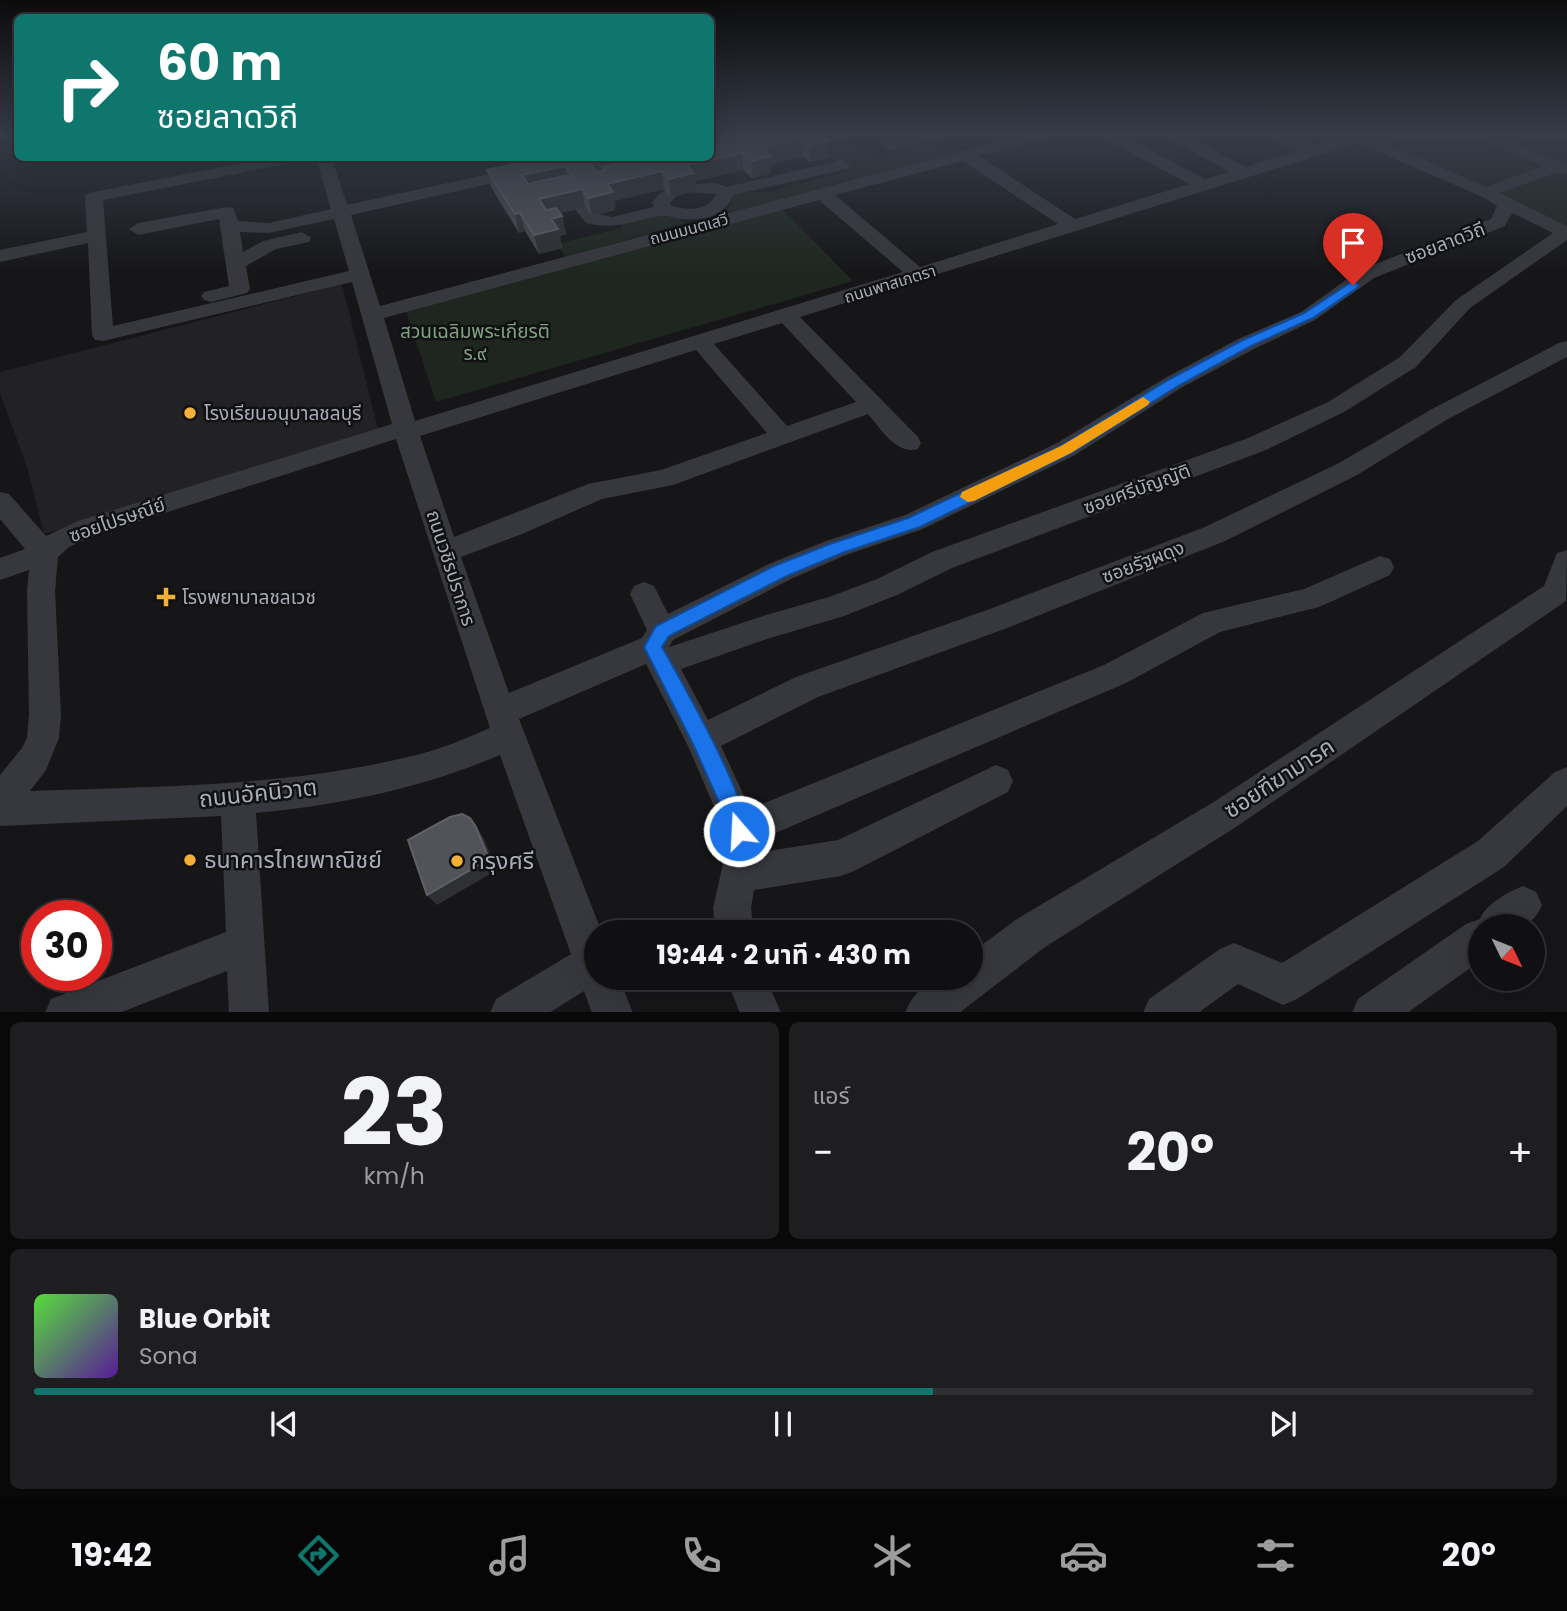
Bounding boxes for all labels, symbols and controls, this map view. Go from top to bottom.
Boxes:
text: 60 m [157,29,282,97]
icon: right [42,42,133,133]
text: ซอยลาดวิถี [157,94,298,139]
street label: ถนนมนตเสวี [647,207,731,251]
pin [1323,213,1383,285]
street label: ซอยลาดวิถี [1401,215,1489,271]
icon: arrive [1334,224,1372,262]
street label: ถนนพาสเภตรา [841,259,939,309]
park label: สวนเฉลิมพระเกียรติ ร.๙ [400,318,550,367]
place label: โรงเรียนอนุบาลชลบุรี [204,400,361,427]
marker: โรงเรียนอนุบาลชลบุรี [182,405,198,421]
street label: ซอยศรีบัญญัติ [1080,457,1194,521]
street label: ซอยไปรษณีย์ [65,491,169,549]
street label: ถนนวชิรปราการ [420,506,482,630]
street label: ซอยรัฐผดุง [1098,534,1188,590]
place label: โรงพยาบาลชลเวช [182,584,316,611]
marker: โรงพยาบาลชลเวช [156,587,176,607]
street label: ซอยฑีฆามารค [1217,730,1341,826]
street label: ถนนอัคนิวาต [197,771,319,815]
position arrow [702,794,776,868]
place label: ธนาคารไทยพาณิชย์ [204,844,382,876]
place label: กรุงศรี [471,845,534,877]
marker: ธนาคารไทยพาณิชย์ [182,852,198,868]
marker: กรุงศรี [449,853,465,869]
speed limit sign: 30 [21,900,112,991]
north arrow [1468,914,1545,990]
map controls [1468,914,1545,991]
text: 19:44 · 2 นาที · 430 m [656,937,911,973]
text: 23 [341,1049,448,1177]
text: แอร์ [813,1080,850,1112]
text: 20° [1126,1116,1214,1189]
text: − [813,1126,833,1179]
text: + [1507,1126,1533,1179]
text: km/h [364,1160,425,1192]
text: Blue Orbit [139,1301,270,1337]
text: Sona [139,1340,198,1372]
icon: previous [265,1405,303,1443]
icon: pause [764,1405,802,1443]
icon: next [1264,1405,1302,1443]
icon: directions [294,1531,343,1580]
icon: music [485,1531,534,1580]
icon: phone [677,1531,726,1580]
icon: climate [868,1531,917,1580]
icon: car [1059,1531,1108,1580]
icon: filters [1251,1531,1300,1580]
text: 19:42 [71,1532,152,1577]
text: 20° [1442,1532,1496,1577]

